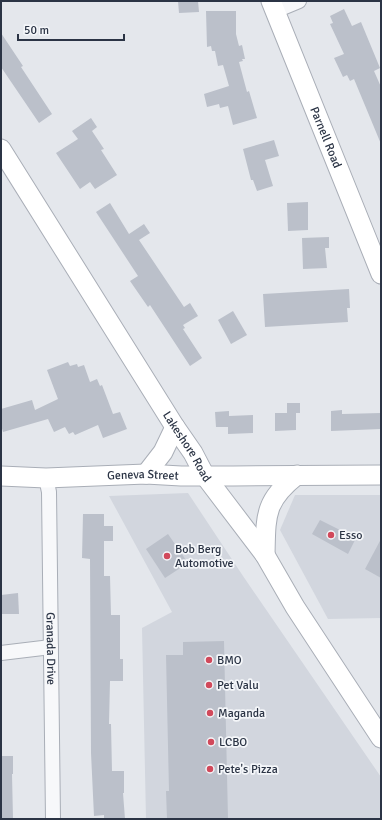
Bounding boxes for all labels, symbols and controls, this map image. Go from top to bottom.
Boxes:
scale bar [18,16,124,42]
text: 50 m [24,23,49,38]
street label: Parnell Road [307,104,345,170]
street label: Lakeshore Road [159,408,214,485]
street label: Geneva Street [107,466,179,483]
place label: Esso [339,528,363,543]
marker: Esso [326,530,336,540]
place label: Bob Berg Automotive [175,542,234,571]
marker: Bob Berg Automotive [162,551,172,561]
street label: Granada Drive [43,612,59,685]
place label: BMO [217,653,242,668]
marker: BMO [204,655,214,665]
place label: Pet Valu [217,678,259,693]
marker: Pet Valu [204,680,214,690]
place label: Maganda [218,706,265,721]
marker: Maganda [205,708,215,718]
place label: LCBO [219,735,247,750]
marker: LCBO [206,737,216,747]
place label: Pete's Pizza [218,762,278,777]
marker: Pete's Pizza [205,764,215,774]

